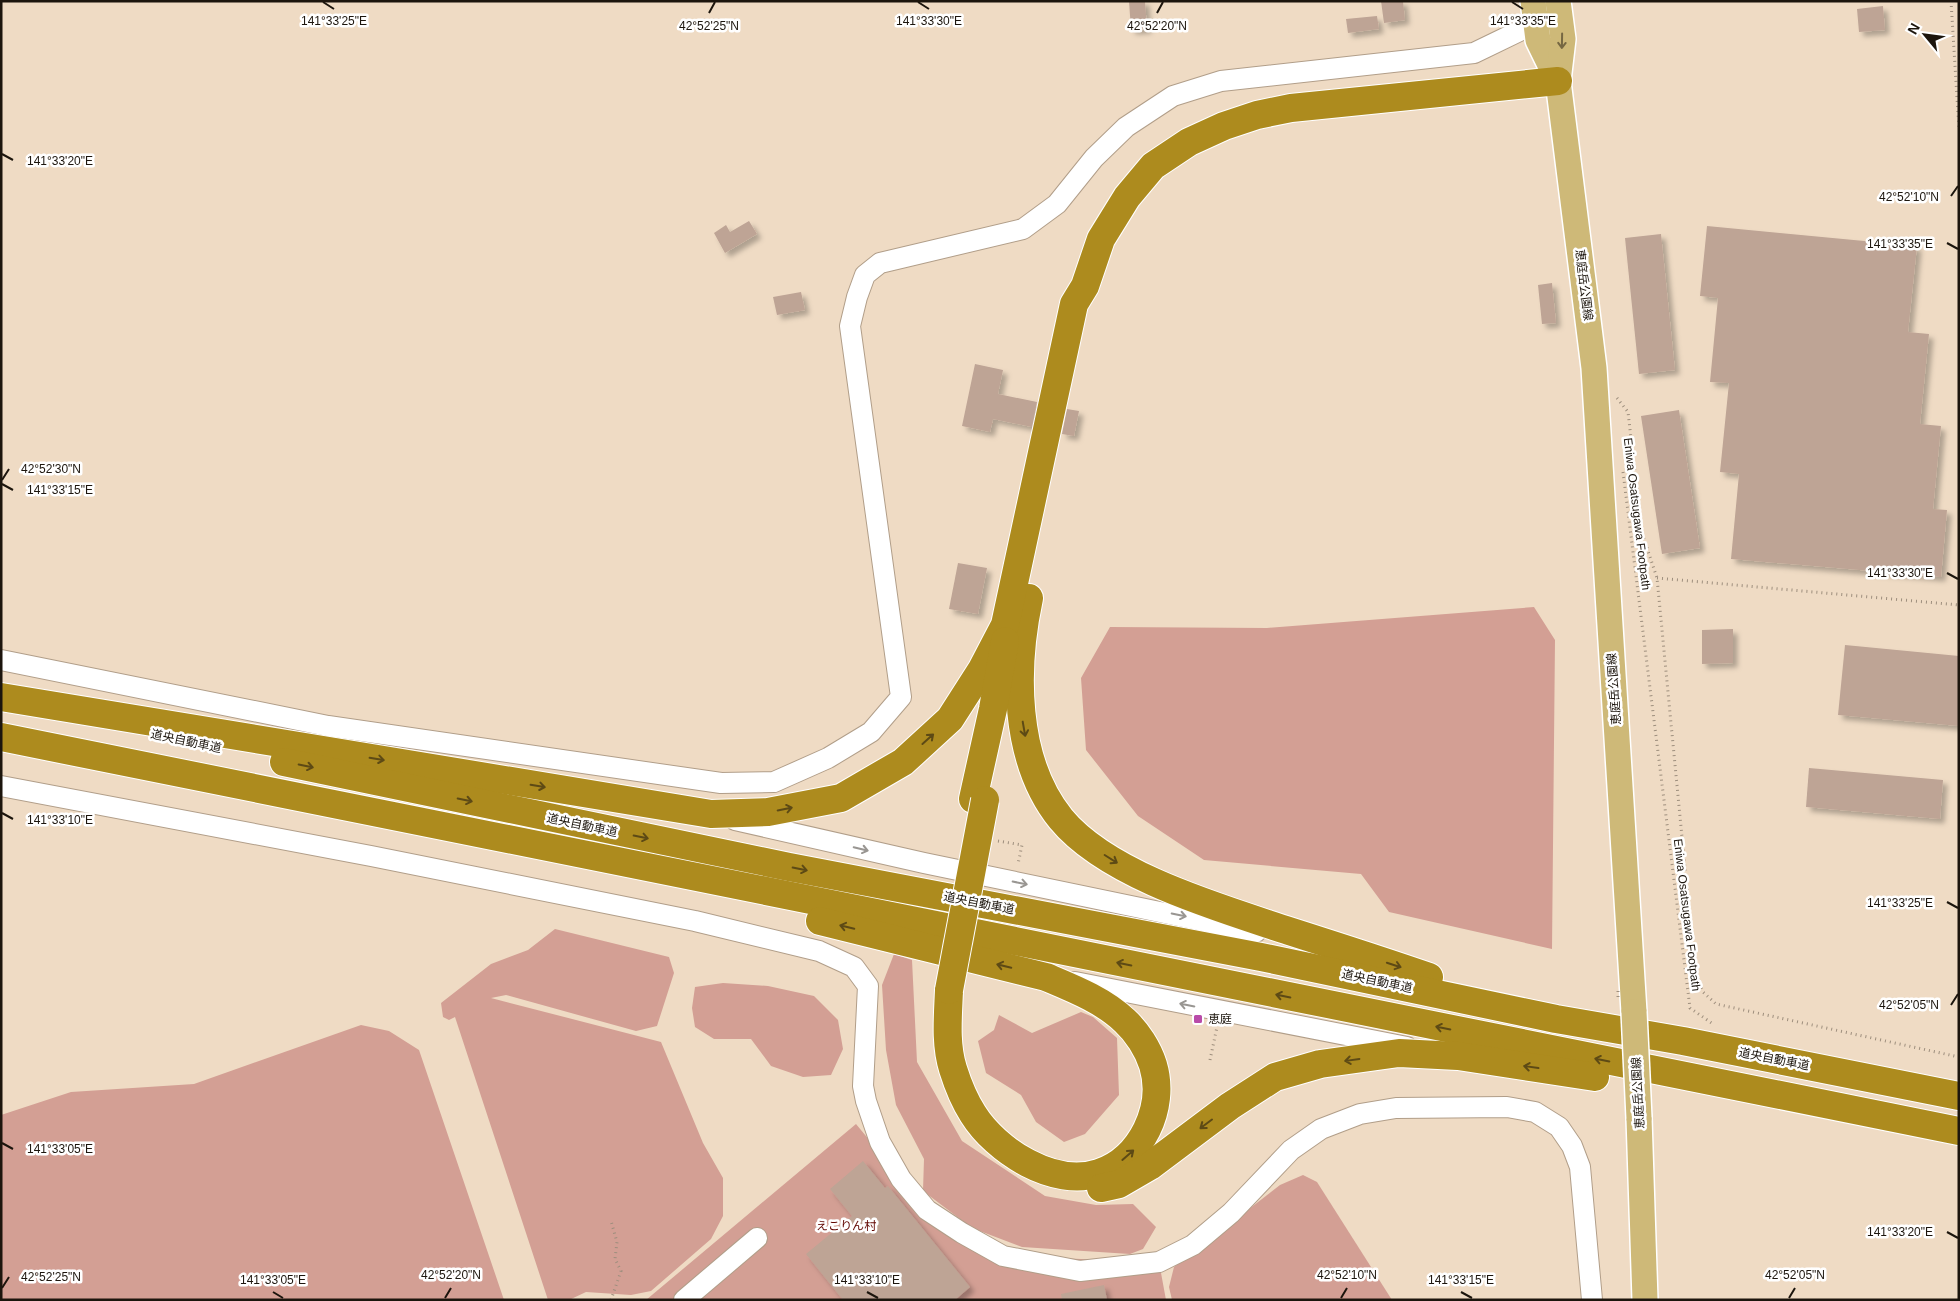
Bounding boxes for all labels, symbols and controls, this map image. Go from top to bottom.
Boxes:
north arrow [1900,10,1950,60]
text: 141°33'25"E [301,14,367,28]
text: 141°33'30"E [896,14,962,28]
text: 141°33'35"E [1490,14,1556,28]
text: 42°52'25"N [679,19,739,33]
text: 42°52'20"N [1127,19,1187,33]
text: N [1904,20,1923,37]
one-way arrow [1557,32,1567,49]
text: 141°33'20"E [27,154,93,168]
text: 42°52'10"N [1879,190,1939,204]
text: 141°33'35"E [1867,237,1933,251]
street label: 恵庭岳公園線 [1573,248,1595,322]
street label: Eniwa Osatsugawa Footpath [1621,437,1653,591]
text: 42°52'30"N [21,462,81,476]
text: 141°33'15"E [27,483,93,497]
text: 141°33'30"E [1867,566,1933,580]
street label: 恵庭岳公園線 [1605,653,1623,725]
one-way arrow [1020,721,1030,737]
street label: 道央自動車道 [149,727,223,755]
one-way arrow [921,733,934,745]
one-way arrow [369,755,385,765]
one-way arrow [297,762,313,771]
one-way arrow [529,781,545,791]
one-way arrow [456,796,472,805]
one-way arrow [777,803,793,813]
street label: 道央自動車道 [545,811,619,839]
text: 141°33'10"E [27,813,93,827]
one-way arrow [632,833,648,842]
street label: Eniwa Osatsugawa Footpath [1671,838,1703,992]
one-way arrow [852,845,868,854]
one-way arrow [1104,854,1118,864]
one-way arrow [792,864,808,874]
one-way arrow [1011,878,1027,888]
street label: 道央自動車道 [942,889,1016,917]
text: 141°33'25"E [1867,896,1933,910]
one-way arrow [1170,911,1186,920]
one-way arrow [839,922,855,931]
one-way arrow [1117,959,1133,968]
one-way arrow [997,961,1013,970]
one-way arrow [1385,961,1401,970]
street label: 道央自動車道 [1340,967,1414,995]
one-way arrow [1276,991,1292,1001]
text: 42°52'05"N [1879,998,1939,1012]
one-way arrow [1180,999,1196,1009]
place label: 恵庭 [1208,1012,1232,1026]
marker: 恵庭 [1192,1013,1204,1025]
one-way arrow [1435,1023,1451,1033]
street label: 道央自動車道 [1737,1045,1811,1073]
one-way arrow [1345,1055,1361,1065]
one-way arrow [1594,1055,1610,1064]
street label: 恵庭岳公園線 [1629,1057,1647,1129]
one-way arrow [1523,1061,1539,1071]
one-way arrow [1200,1118,1213,1129]
text: 141°33'05"E [27,1142,93,1156]
one-way arrow [1122,1150,1135,1161]
park label: えこりん村 [816,1219,877,1233]
text: 141°33'20"E [1867,1225,1933,1239]
text: 42°52'20"N [421,1268,481,1282]
text: 42°52'10"N [1317,1268,1377,1282]
text: 42°52'05"N [1765,1268,1825,1282]
text: 42°52'25"N [21,1270,81,1284]
text: 141°33'05"E [240,1273,306,1287]
text: 141°33'10"E [834,1273,900,1287]
text: 141°33'15"E [1428,1273,1494,1287]

